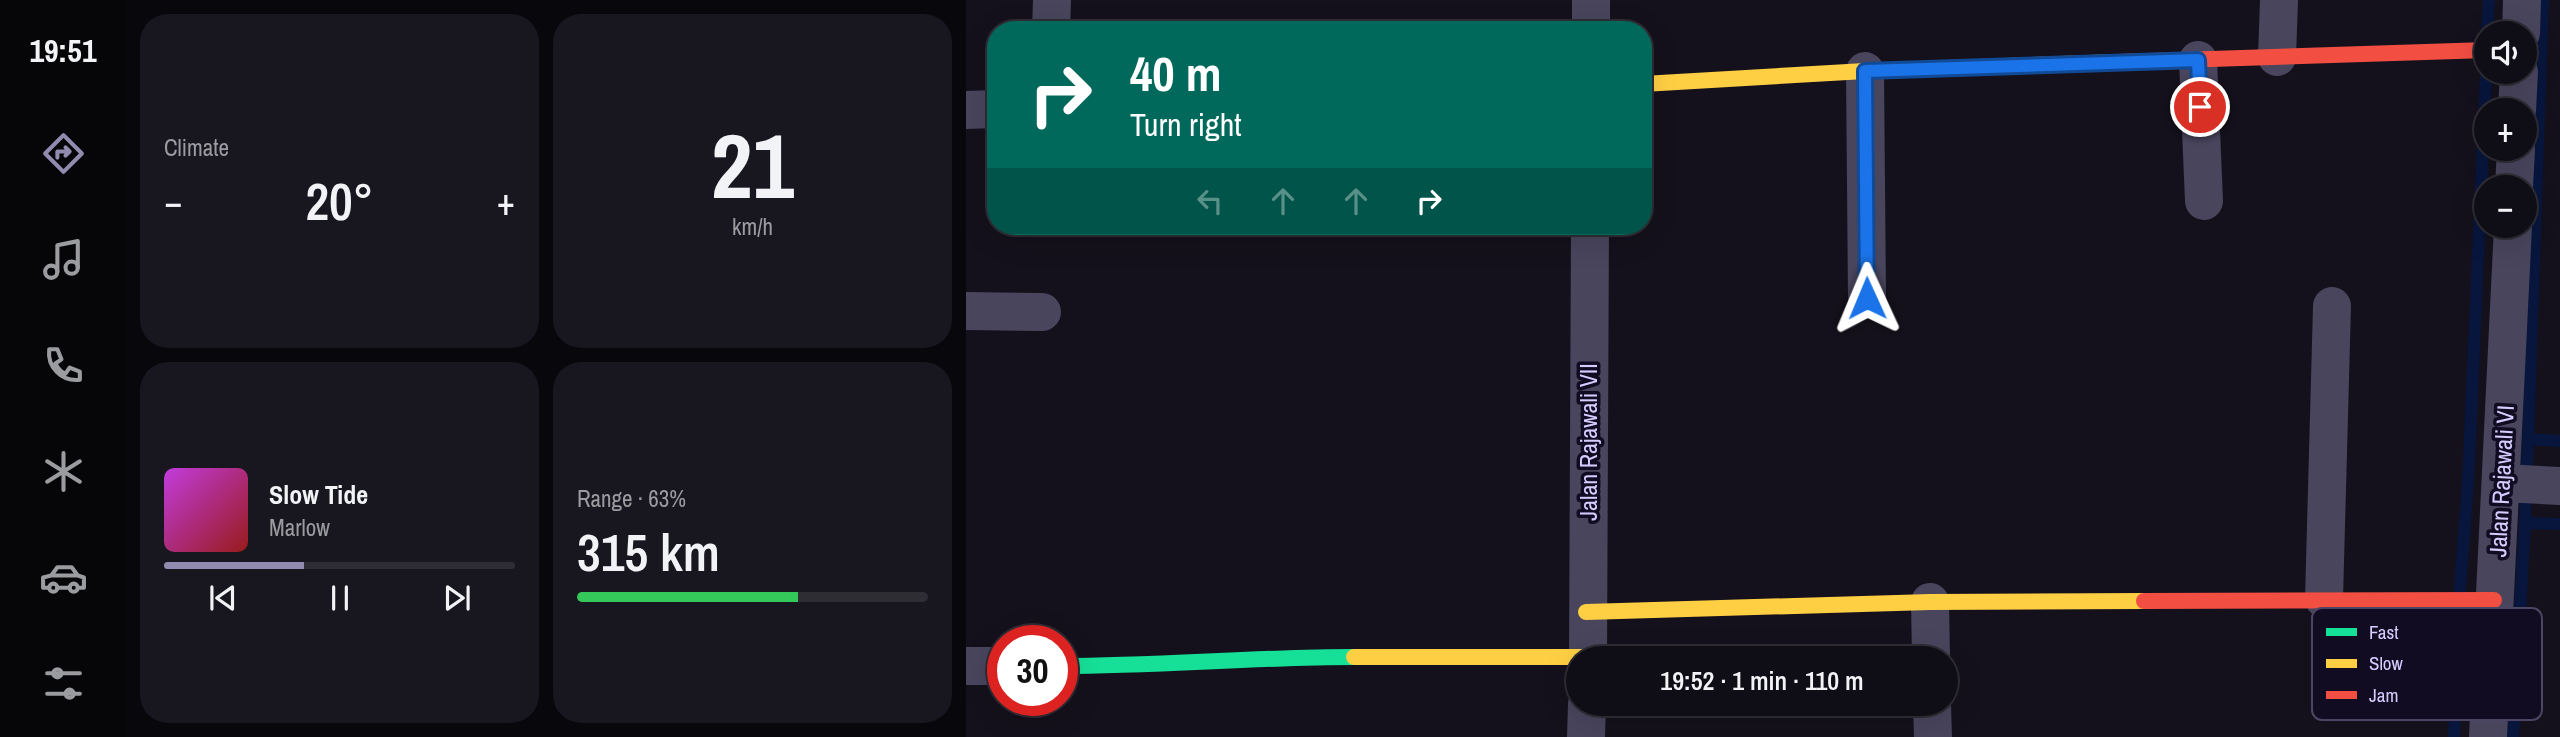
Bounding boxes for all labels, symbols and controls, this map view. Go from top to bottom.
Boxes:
map controls [2474,21,2537,238]
button: sound [2474,21,2537,84]
text: 19:51 [29,29,97,72]
text: 40 m [1130,40,1222,106]
icon: right [1015,49,1106,140]
pin [2170,77,2230,137]
icon: arrive [2181,88,2219,126]
button: + [2474,98,2537,161]
text: Turn right [1130,103,1242,146]
text: 21 [711,104,794,226]
icon: directions [39,129,88,178]
text: Climate [164,132,229,163]
text: 20° [305,166,374,236]
button: − [2474,175,2537,238]
text: − [164,176,182,227]
text: + [497,176,515,227]
icon: left [1191,182,1229,220]
icon: ahead [1264,182,1302,220]
icon: ahead [1337,182,1375,220]
icon: right [1410,182,1448,220]
text: km/h [732,211,773,242]
icon: music [39,235,88,284]
position arrow [1830,261,1904,335]
icon: phone [39,341,88,390]
street label: Jalan Rajawali VII [1572,363,1604,521]
street label: Jalan Rajawali VI [2481,404,2521,558]
icon: climate [39,447,88,496]
text: Slow Tide [269,477,368,512]
text: Range · 63% [577,483,686,514]
text: Marlow [269,512,330,543]
text: 315 km [577,517,720,587]
icon: car [39,553,88,602]
icon: previous [204,579,242,617]
icon: pause [321,579,359,617]
icon: next [438,579,476,617]
legend [2312,608,2542,720]
text: Fast [2369,619,2399,645]
speed limit sign: 30 [987,625,1078,716]
text: Slow [2369,650,2404,676]
icon: filters [39,659,88,708]
text: 19:52 · 1 min · 110 m [1660,663,1864,698]
text: Jam [2369,682,2398,708]

